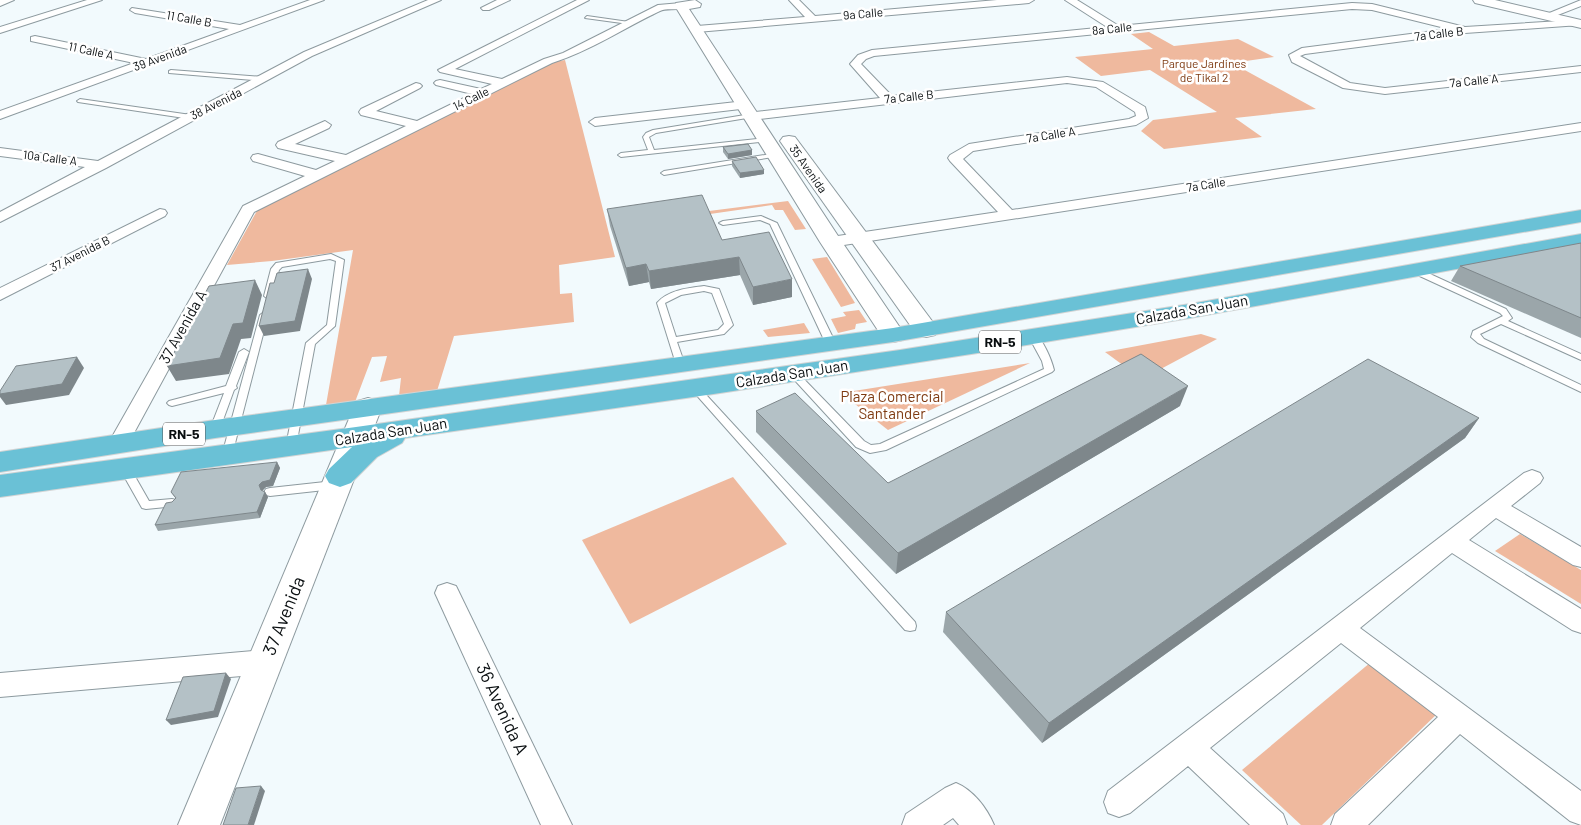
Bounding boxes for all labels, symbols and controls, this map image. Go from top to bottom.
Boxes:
street label: 9a Calle [842,4,883,22]
street label: 11 Calle B [165,7,213,29]
street label: 8a Calle [1091,19,1133,37]
street label: 7a Calle B [1414,23,1464,43]
street label: 11 Calle A [67,38,115,62]
street label: 39 Avenida [131,41,188,73]
park label: Parque Jardines de Tikal 2 [1162,56,1247,84]
street label: 7a Calle A [1449,70,1499,90]
street label: 14 Calle [450,83,491,113]
street label: 38 Avenida [187,84,244,122]
street label: 7a Calle B [884,86,934,106]
street label: 7a Calle A [1025,123,1076,145]
street label: 35 Avenida [787,142,831,195]
street label: 10a Calle A [22,147,78,167]
street label: 7a Calle [1185,174,1226,194]
street label: 37 Avenida B [47,232,112,274]
street label: 37 Avenida A [155,287,210,366]
street label: Calzada San Juan [1134,290,1249,328]
road number: RN-5 [979,331,1021,354]
street label: Calzada San Juan [735,355,849,391]
park label: Plaza Comercial Santander [840,387,944,422]
street label: Calzada San Juan [334,413,448,449]
road number: RN-5 [163,422,205,446]
street label: 37 Avenida [257,573,309,658]
street label: 36 Avenida A [472,659,534,758]

